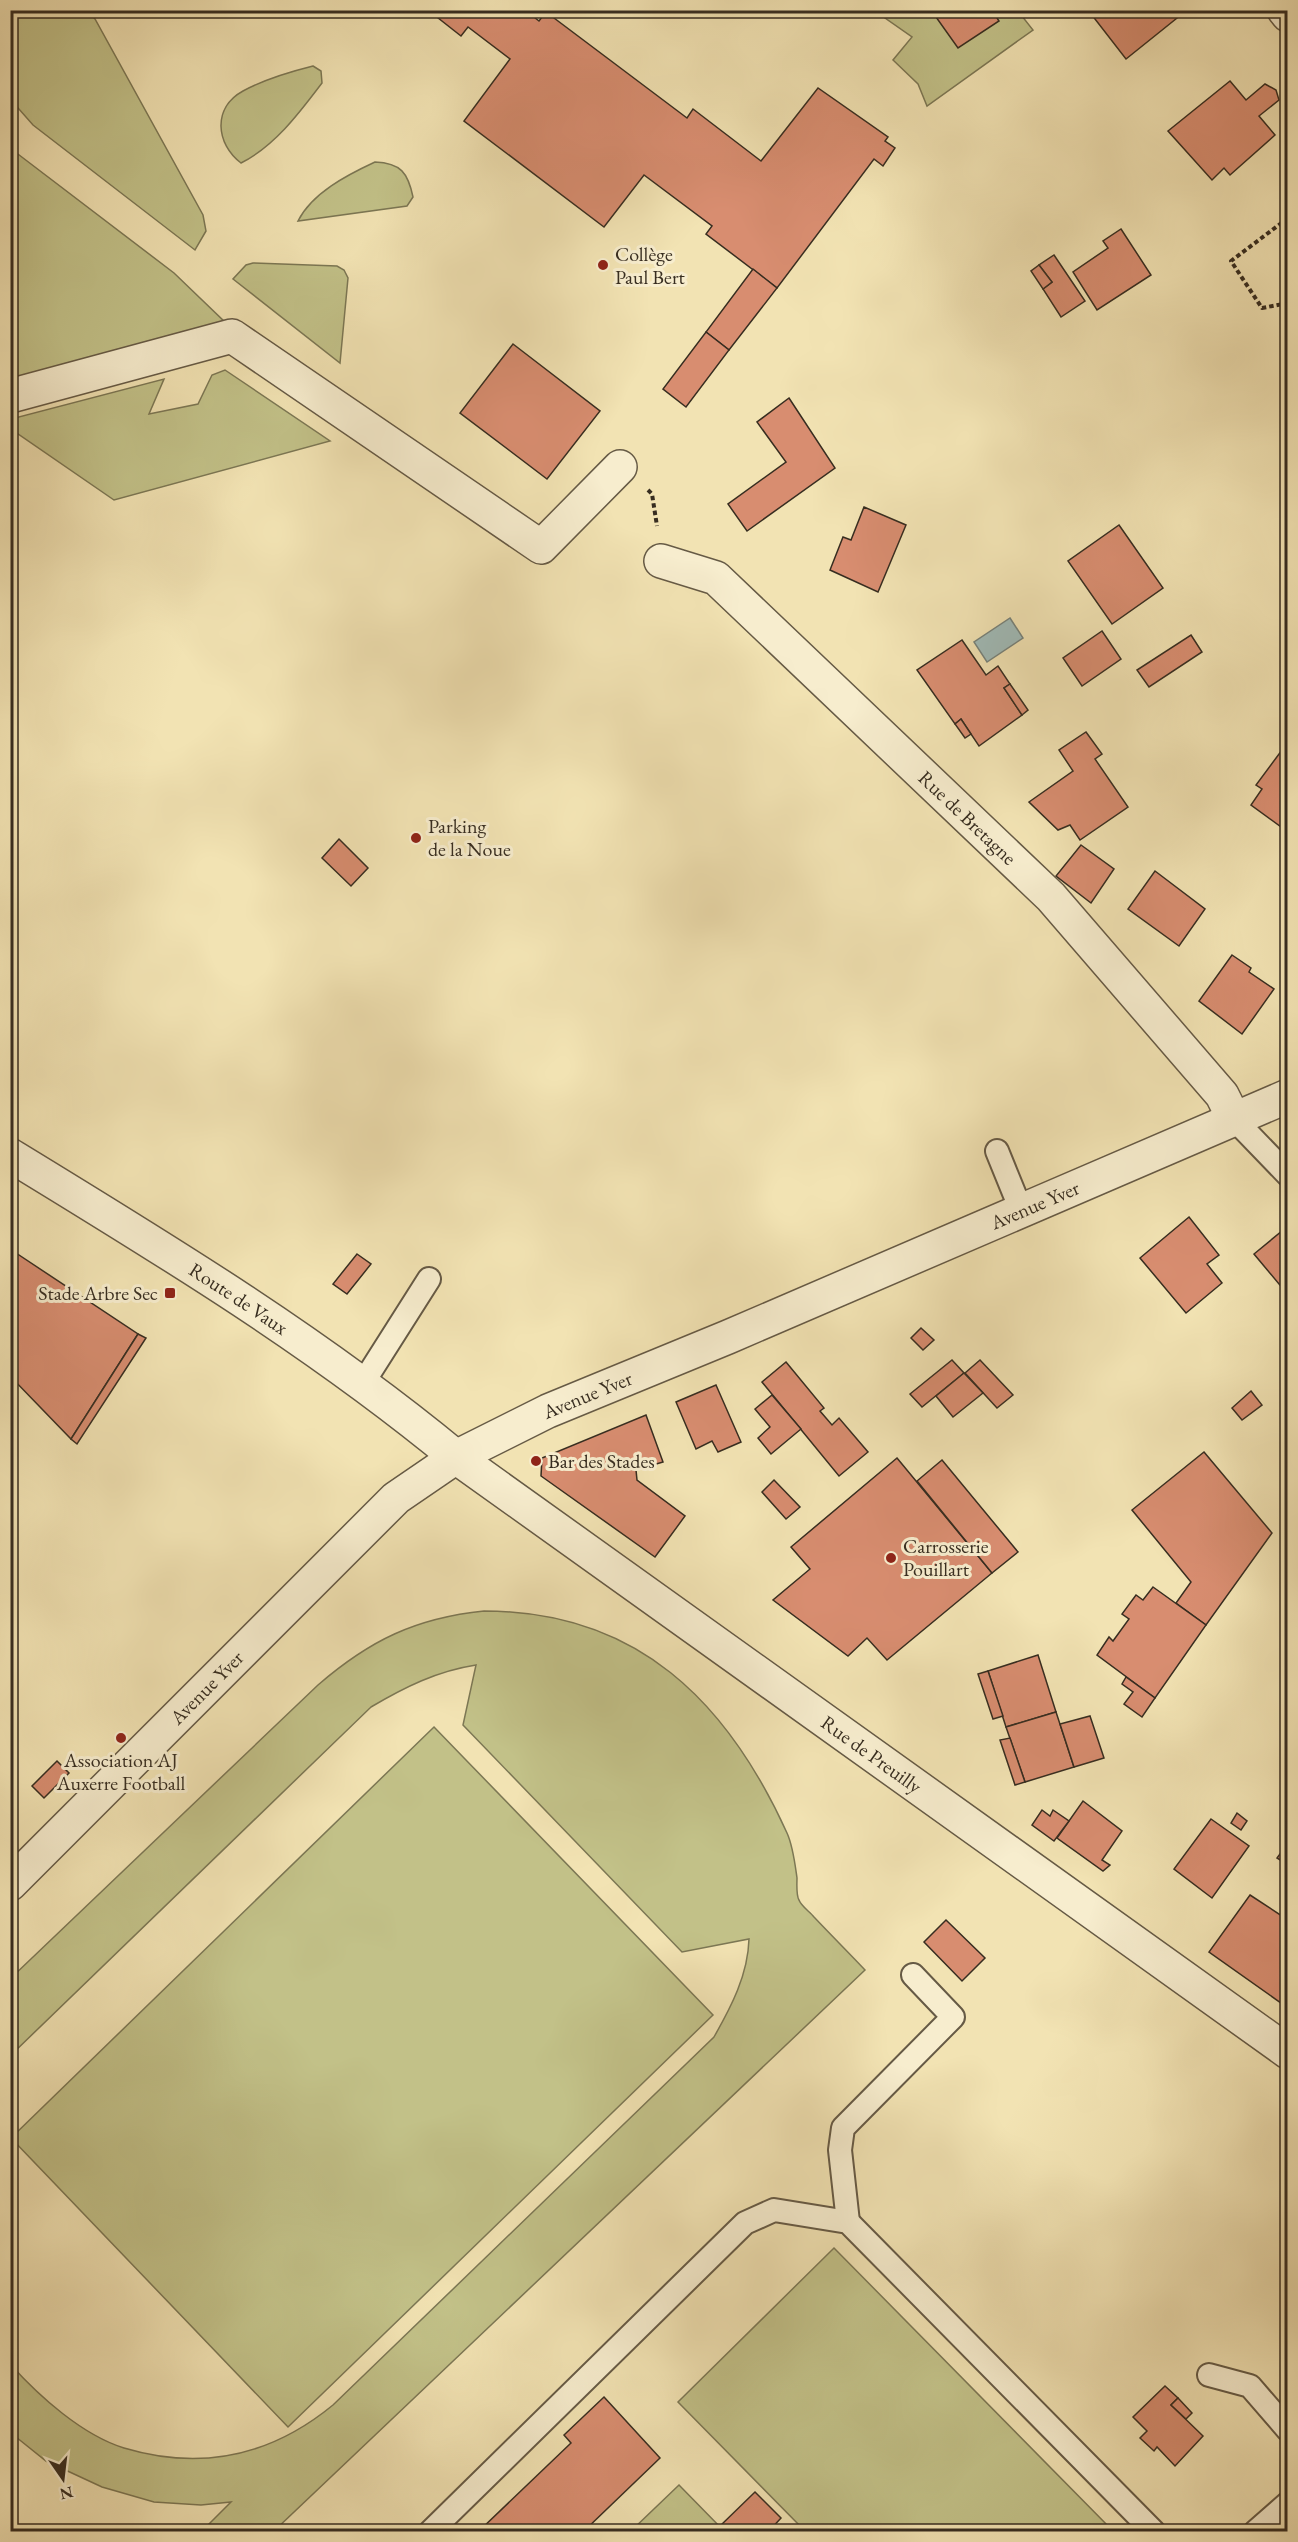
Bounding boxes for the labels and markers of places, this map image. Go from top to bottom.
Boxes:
place label: Collège Paul Bert [615,241,686,290]
marker: Collège Paul Bert [596,258,610,272]
place label: Parking de la Noue [428,813,511,862]
marker: Parking de la Noue [409,831,423,845]
place label: Stade Arbre Sec [38,1280,158,1306]
marker: Stade Arbre Sec [163,1286,177,1300]
place label: Bar des Stades [548,1448,655,1474]
marker: Bar des Stades [529,1454,543,1468]
place label: Carrosserie Pouillart [903,1533,989,1582]
marker: Carrosserie Pouillart [884,1551,898,1565]
marker: Association AJ Auxerre Football [114,1731,128,1745]
place label: Association AJ Auxerre Football [56,1747,186,1796]

